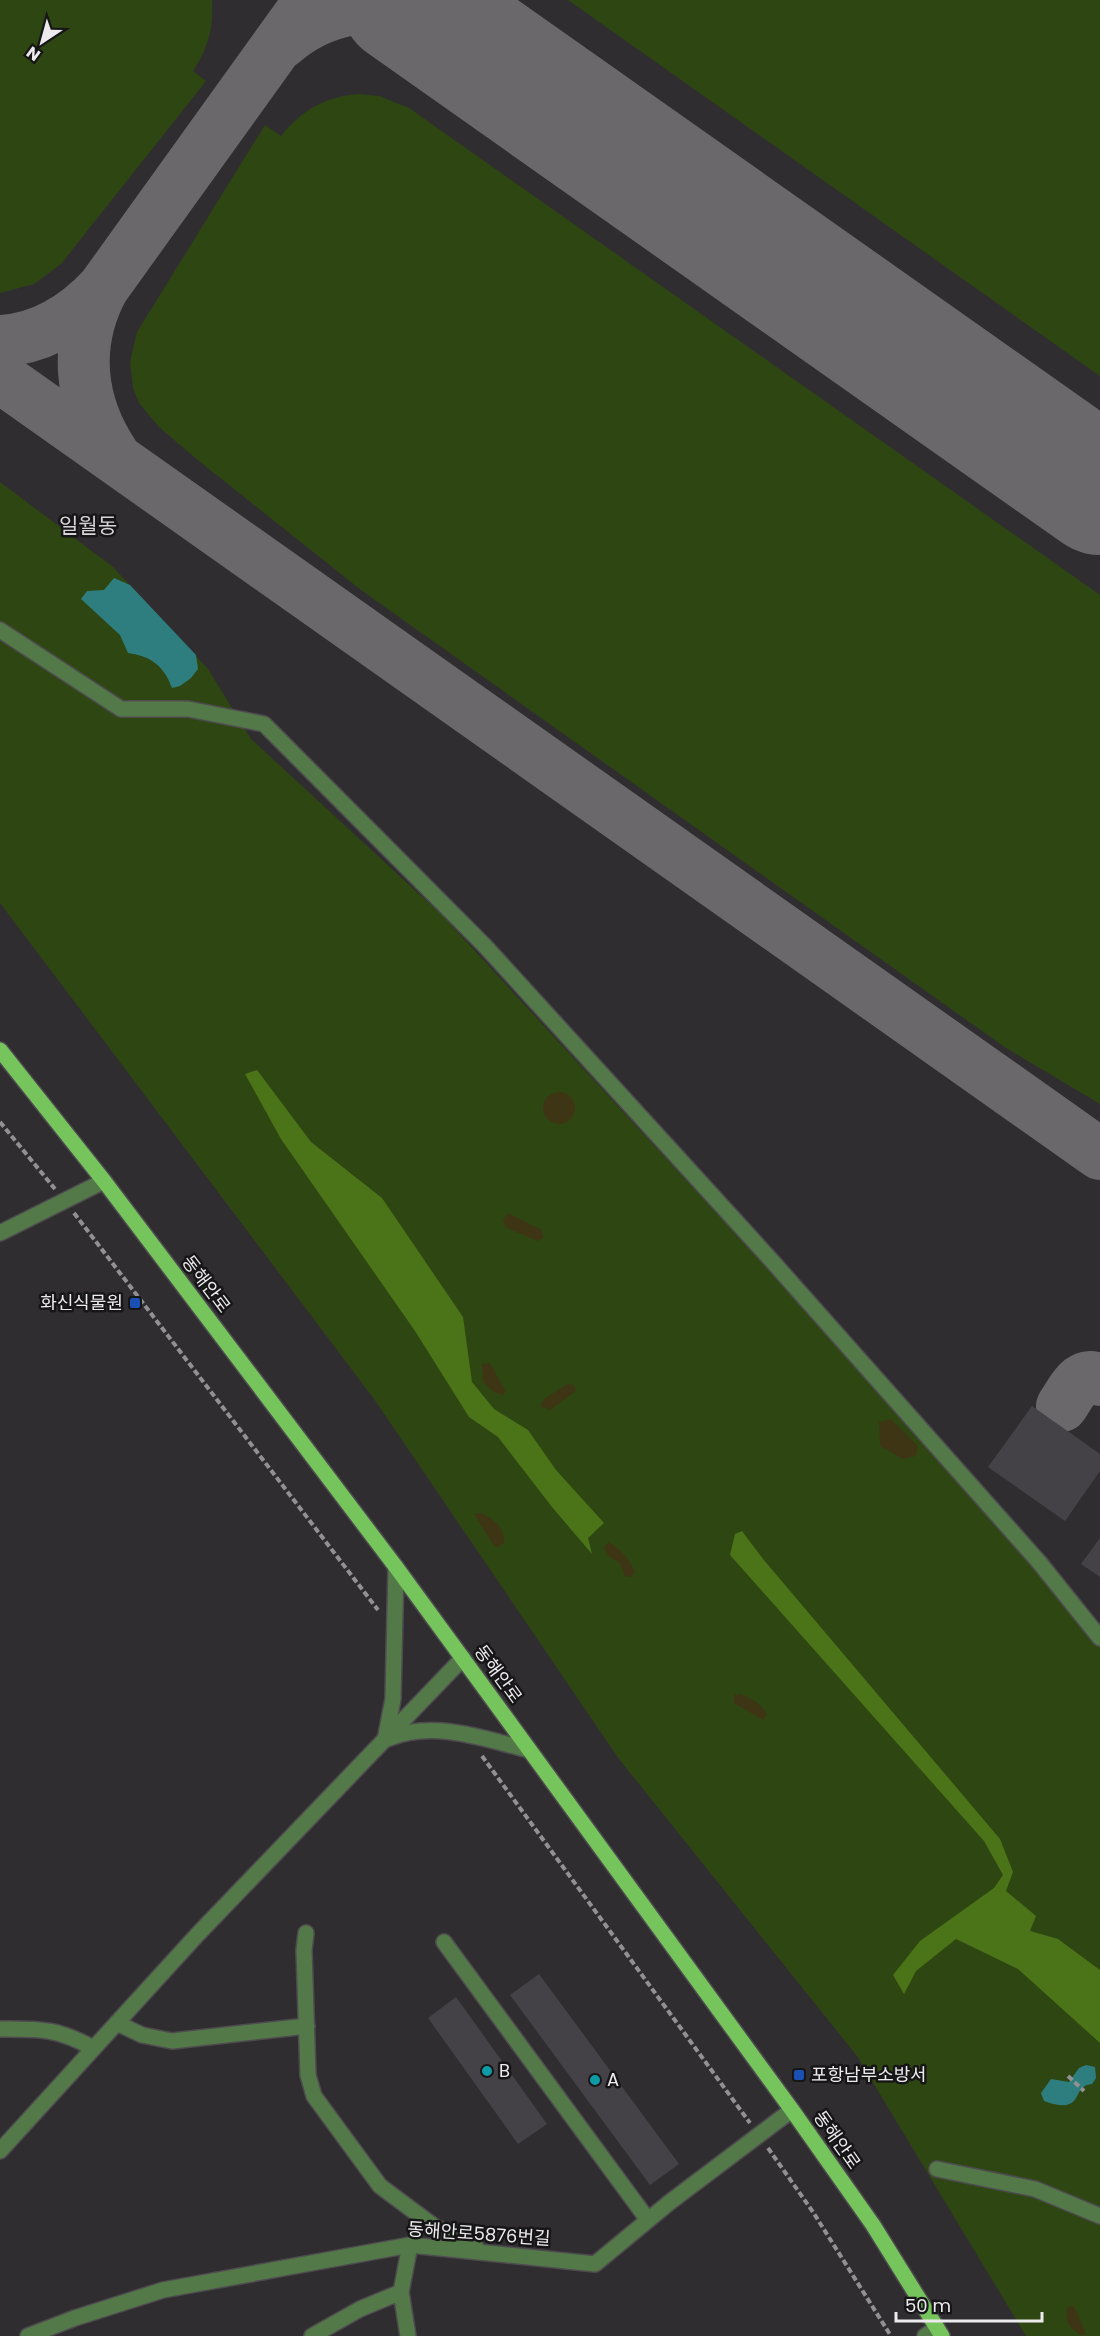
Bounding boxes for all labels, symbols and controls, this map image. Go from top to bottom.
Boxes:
north arrow [12,12,72,72]
text: N [22,41,45,67]
district label: 일월동 [59,511,117,540]
street label: 동해안로 [176,1250,236,1318]
place label: 화신식물원 [40,1290,123,1315]
marker: 화신식물원 [128,1296,142,1310]
street label: 동해안로 [469,1640,528,1708]
place label: B [499,2058,510,2083]
place label: 포항남부소방서 [811,2062,927,2087]
marker: B [480,2064,494,2078]
place label: A [607,2067,619,2092]
marker: 포항남부소방서 [792,2068,806,2082]
marker: A [588,2073,602,2087]
street label: 동해안로 [808,2105,867,2174]
street label: 동해안로5876번길 [407,2216,551,2251]
scale bar [896,2285,1042,2323]
text: 50 m [905,2293,951,2318]

